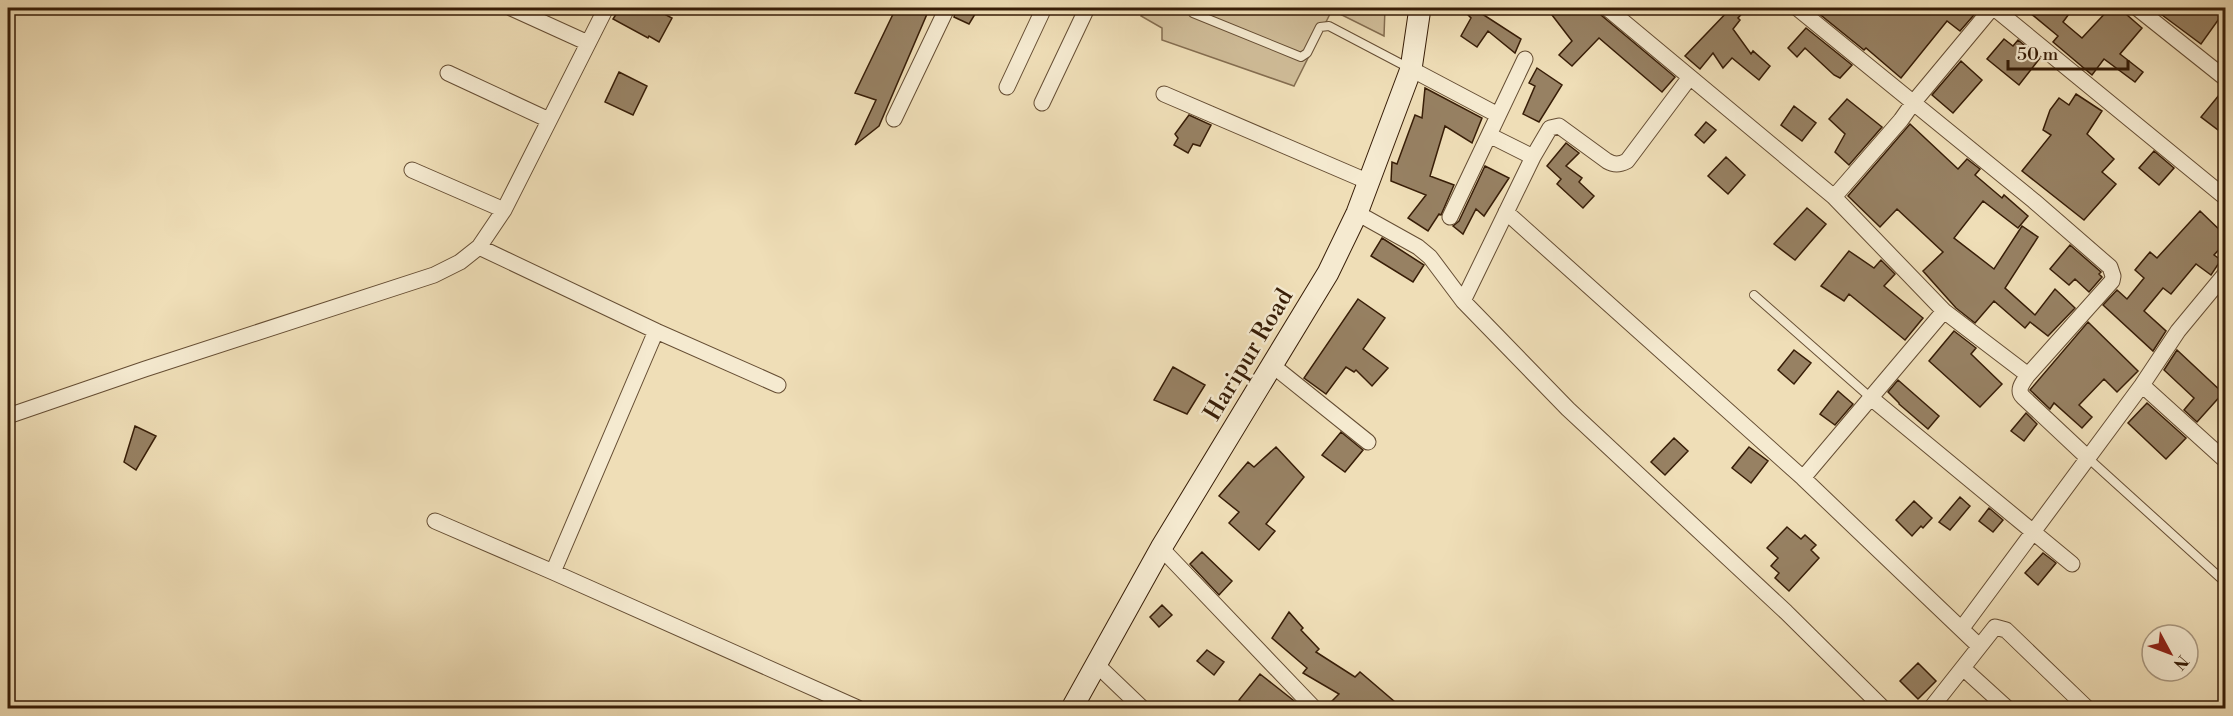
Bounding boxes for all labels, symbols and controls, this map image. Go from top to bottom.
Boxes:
scale bar [2008,33,2128,71]
text: 50 m [2017,43,2059,66]
street label: Haripur Road [1198,283,1300,426]
north arrow [2140,623,2200,683]
text: N [2169,651,2192,674]

